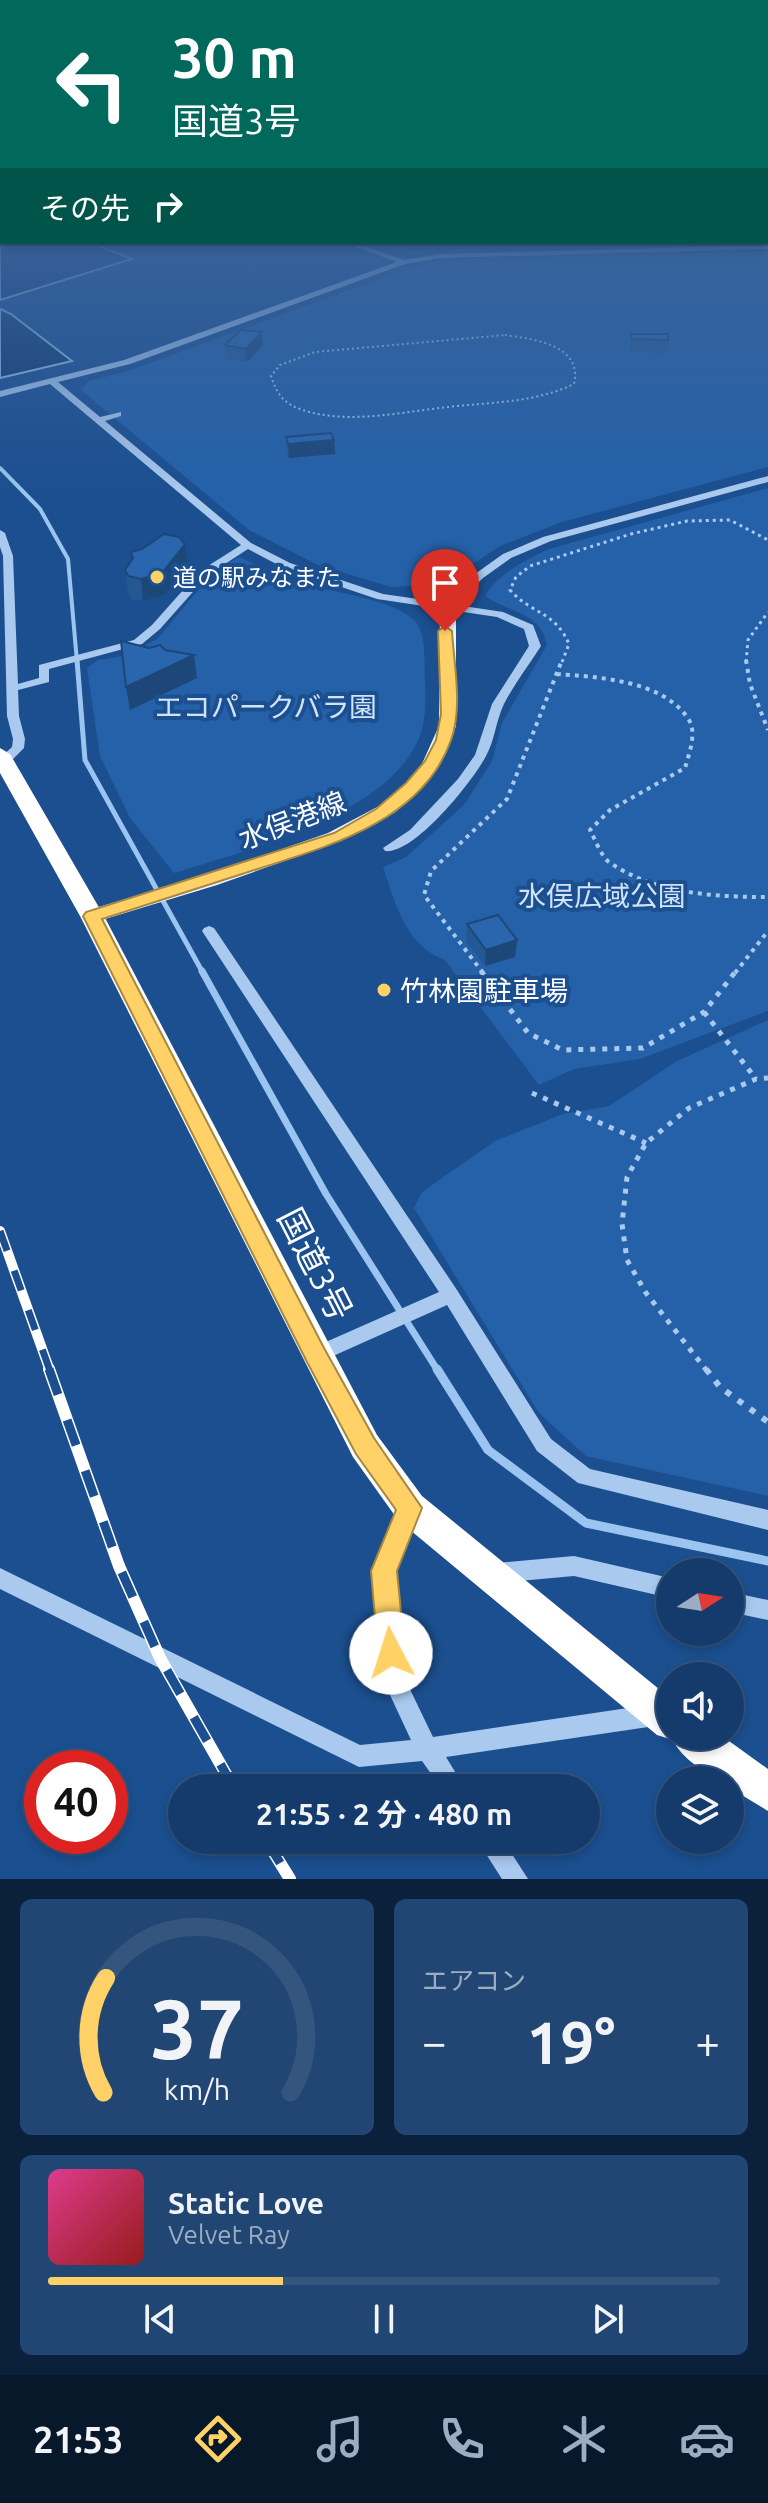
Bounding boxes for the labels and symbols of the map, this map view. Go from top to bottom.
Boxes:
pin [411,549,479,631]
place label: 道の駅みなまた [173,564,341,591]
marker: 道の駅みなまた [148,568,166,586]
park label: エコパークバラ園 [155,691,377,722]
street label: 水俣港線 [234,785,350,855]
park label: 水俣広域公園 [518,880,686,911]
place label: 竹林園駐車場 [400,975,568,1006]
marker: 竹林園駐車場 [375,981,393,999]
street label: 国道3号 [272,1201,360,1327]
north arrow [656,1558,744,1646]
position arrow [349,1611,433,1695]
speed limit sign: 40 [24,1750,128,1854]

